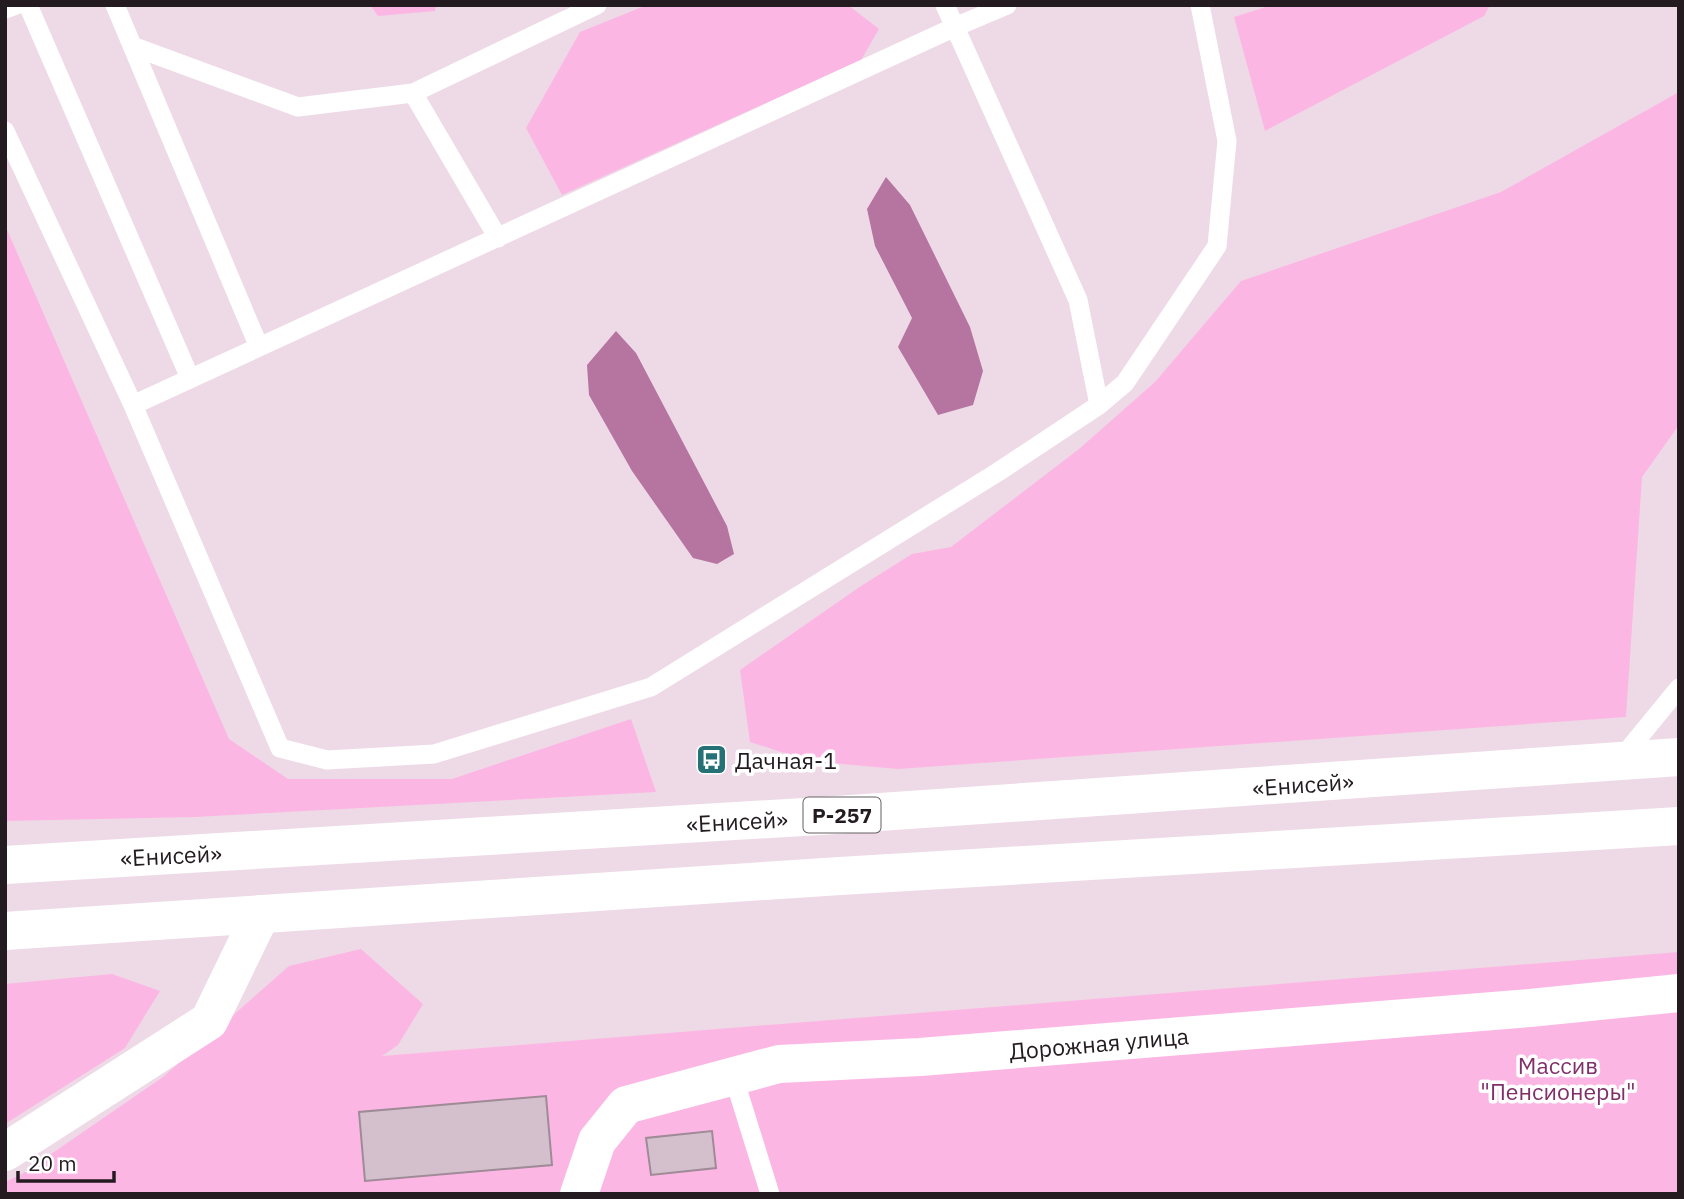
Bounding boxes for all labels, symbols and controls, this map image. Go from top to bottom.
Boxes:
bus stop icon: Дачная-1 [695,743,729,777]
place label: Дачная-1 [735,745,837,775]
street label: «Енисей» [1251,765,1355,803]
road number: Р-257 [804,798,880,832]
street label: «Енисей» [685,803,789,839]
street label: «Енисей» [119,837,223,873]
street label: Дорожная улица [1008,1020,1190,1066]
park label: Массив "Пенсионеры" [1480,1050,1636,1106]
scale bar [18,1140,114,1184]
text: 20 m [28,1149,77,1177]

